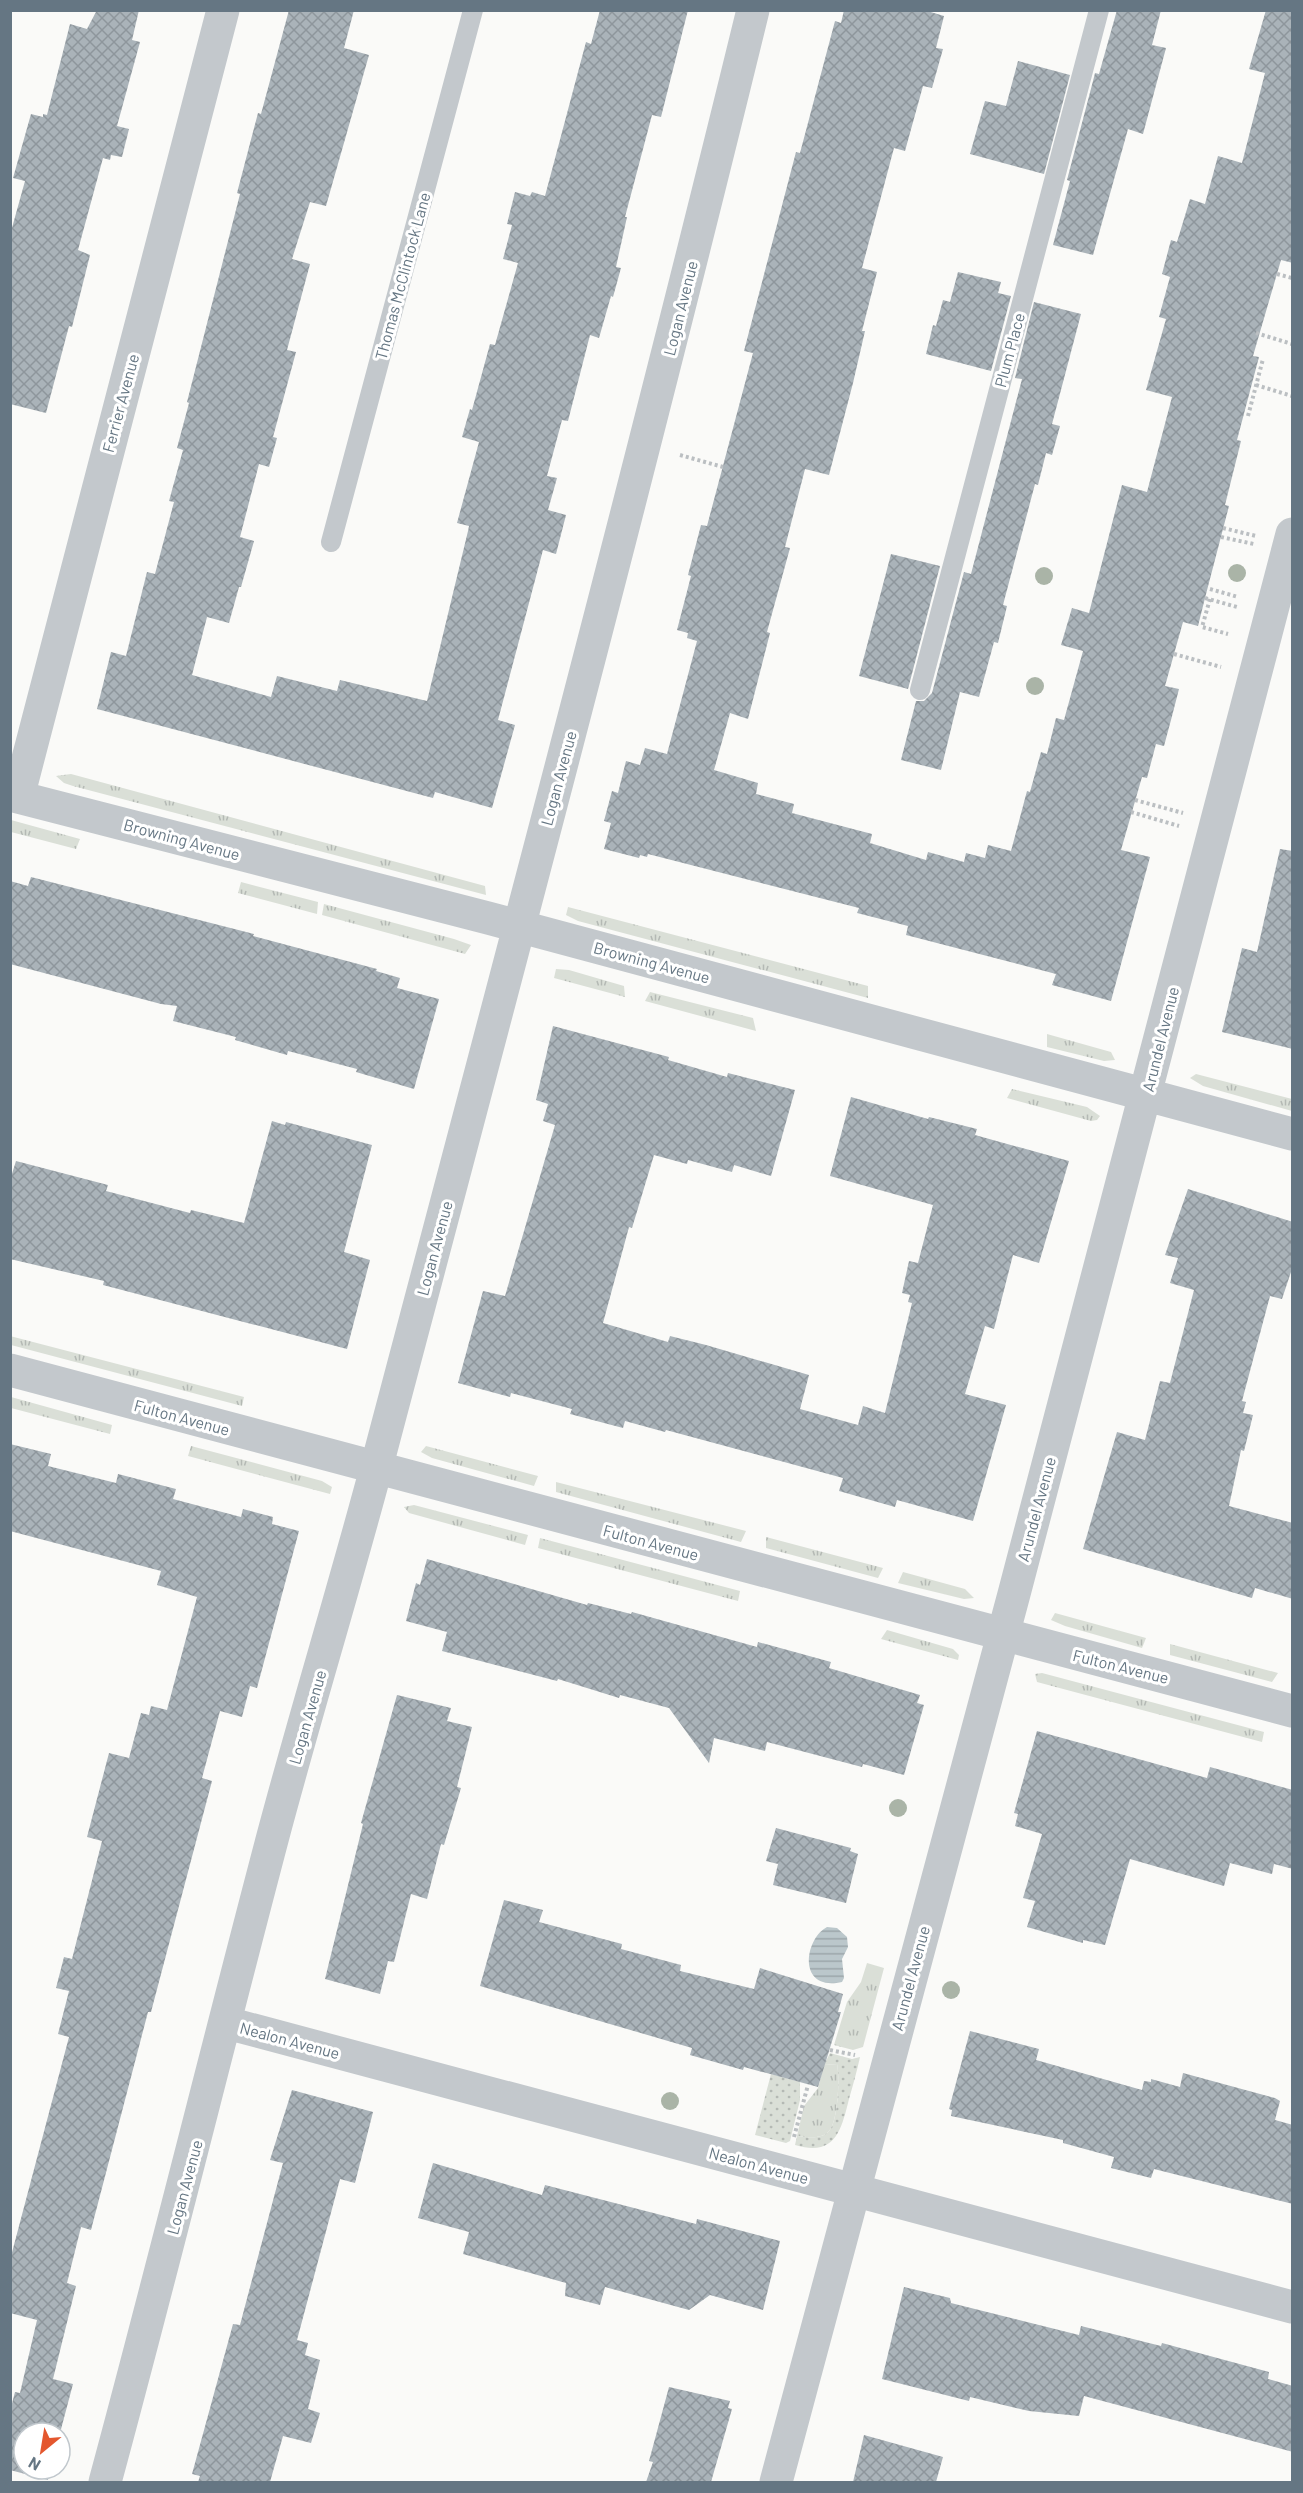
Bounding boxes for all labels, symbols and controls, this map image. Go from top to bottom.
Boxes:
street label: Thomas McClintock Lane [370,190,434,362]
street label: Logan Avenue [659,259,701,357]
street label: Plum Place [990,311,1028,389]
street label: Ferrier Avenue [98,352,142,454]
street label: Logan Avenue [536,729,580,827]
street label: Browning Avenue [122,814,242,864]
street label: Browning Avenue [592,937,712,987]
street label: Arundel Avenue [1138,984,1182,1094]
street label: Logan Avenue [412,1199,456,1297]
street label: Fulton Avenue [132,1395,232,1439]
street label: Arundel Avenue [1013,1455,1059,1563]
street label: Fulton Avenue [601,1520,701,1564]
street label: Fulton Avenue [1071,1645,1171,1687]
street label: Logan Avenue [284,1668,330,1766]
street label: Arundel Avenue [887,1924,933,2032]
street label: Nealon Avenue [238,2018,342,2062]
street label: Logan Avenue [162,2138,206,2236]
street label: Nealon Avenue [707,2143,811,2187]
north arrow [12,2421,72,2481]
text: N [25,2454,44,2475]

